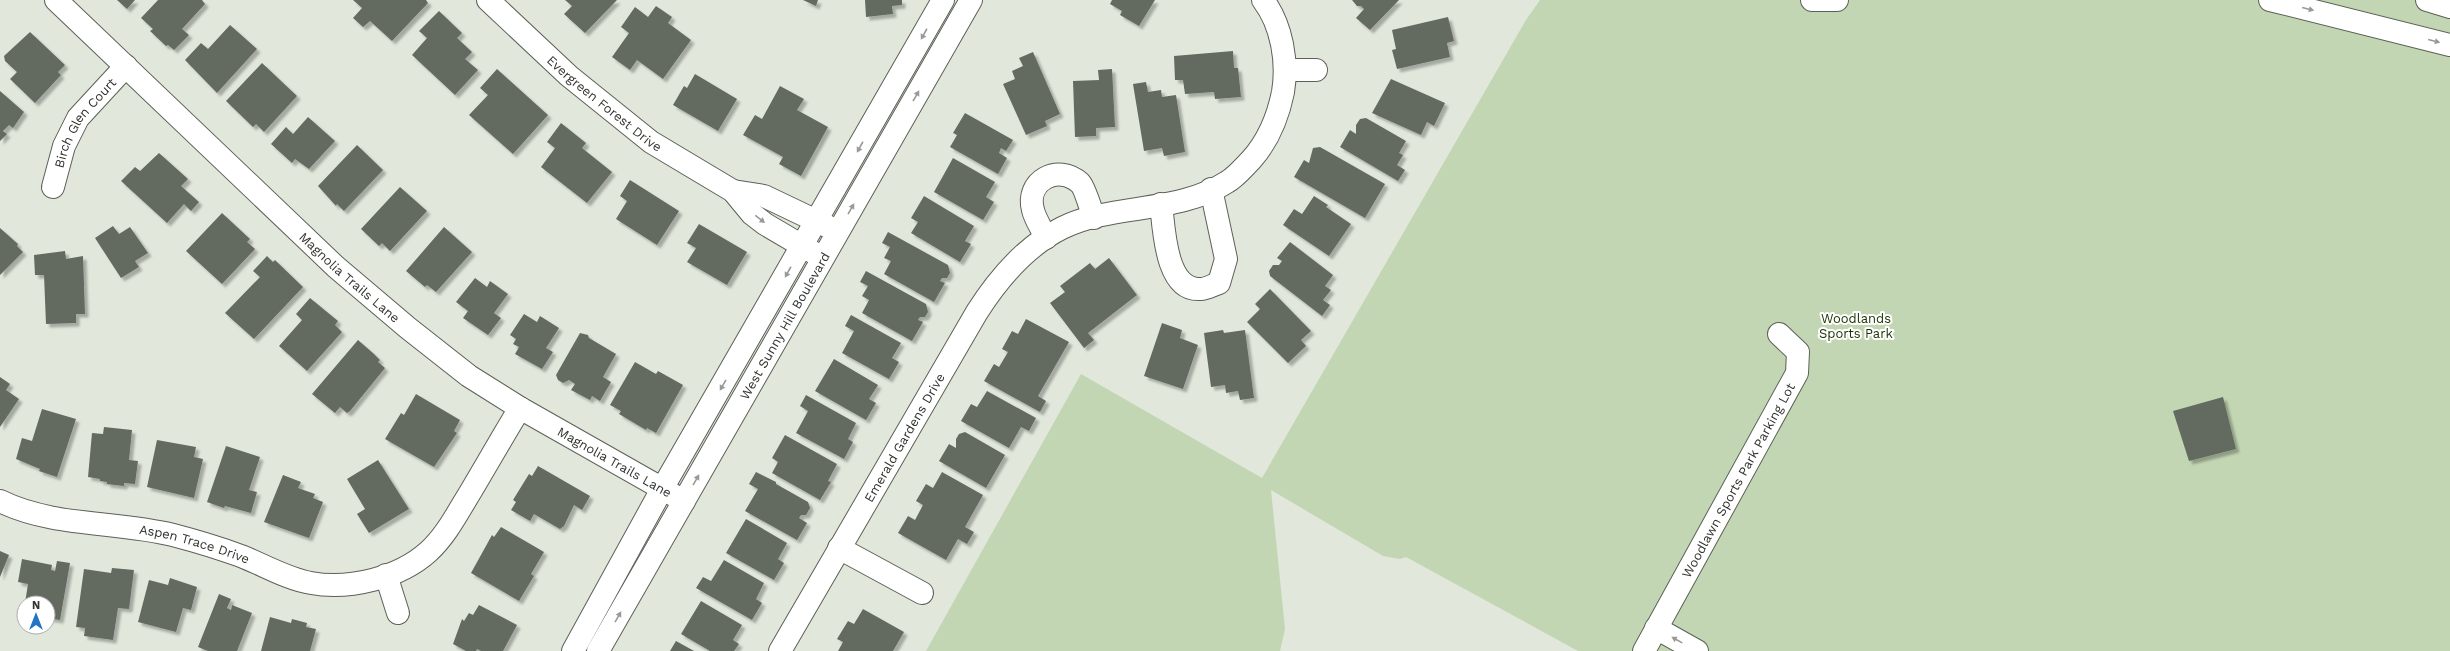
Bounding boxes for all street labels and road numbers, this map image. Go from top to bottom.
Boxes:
street label: Evergreen Forest Drive [544,52,665,154]
street label: Birch Glen Court [51,74,119,169]
street label: Magnolia Trails Lane [297,229,403,325]
street label: West Sunny Hill Boulevard [736,249,833,402]
street label: Emerald Gardens Drive [861,370,947,505]
street label: Woodlawn Sports Park Parking Lot [1678,380,1798,580]
street label: Magnolia Trails Lane [555,423,674,500]
street label: Aspen Trace Drive [138,521,252,566]

